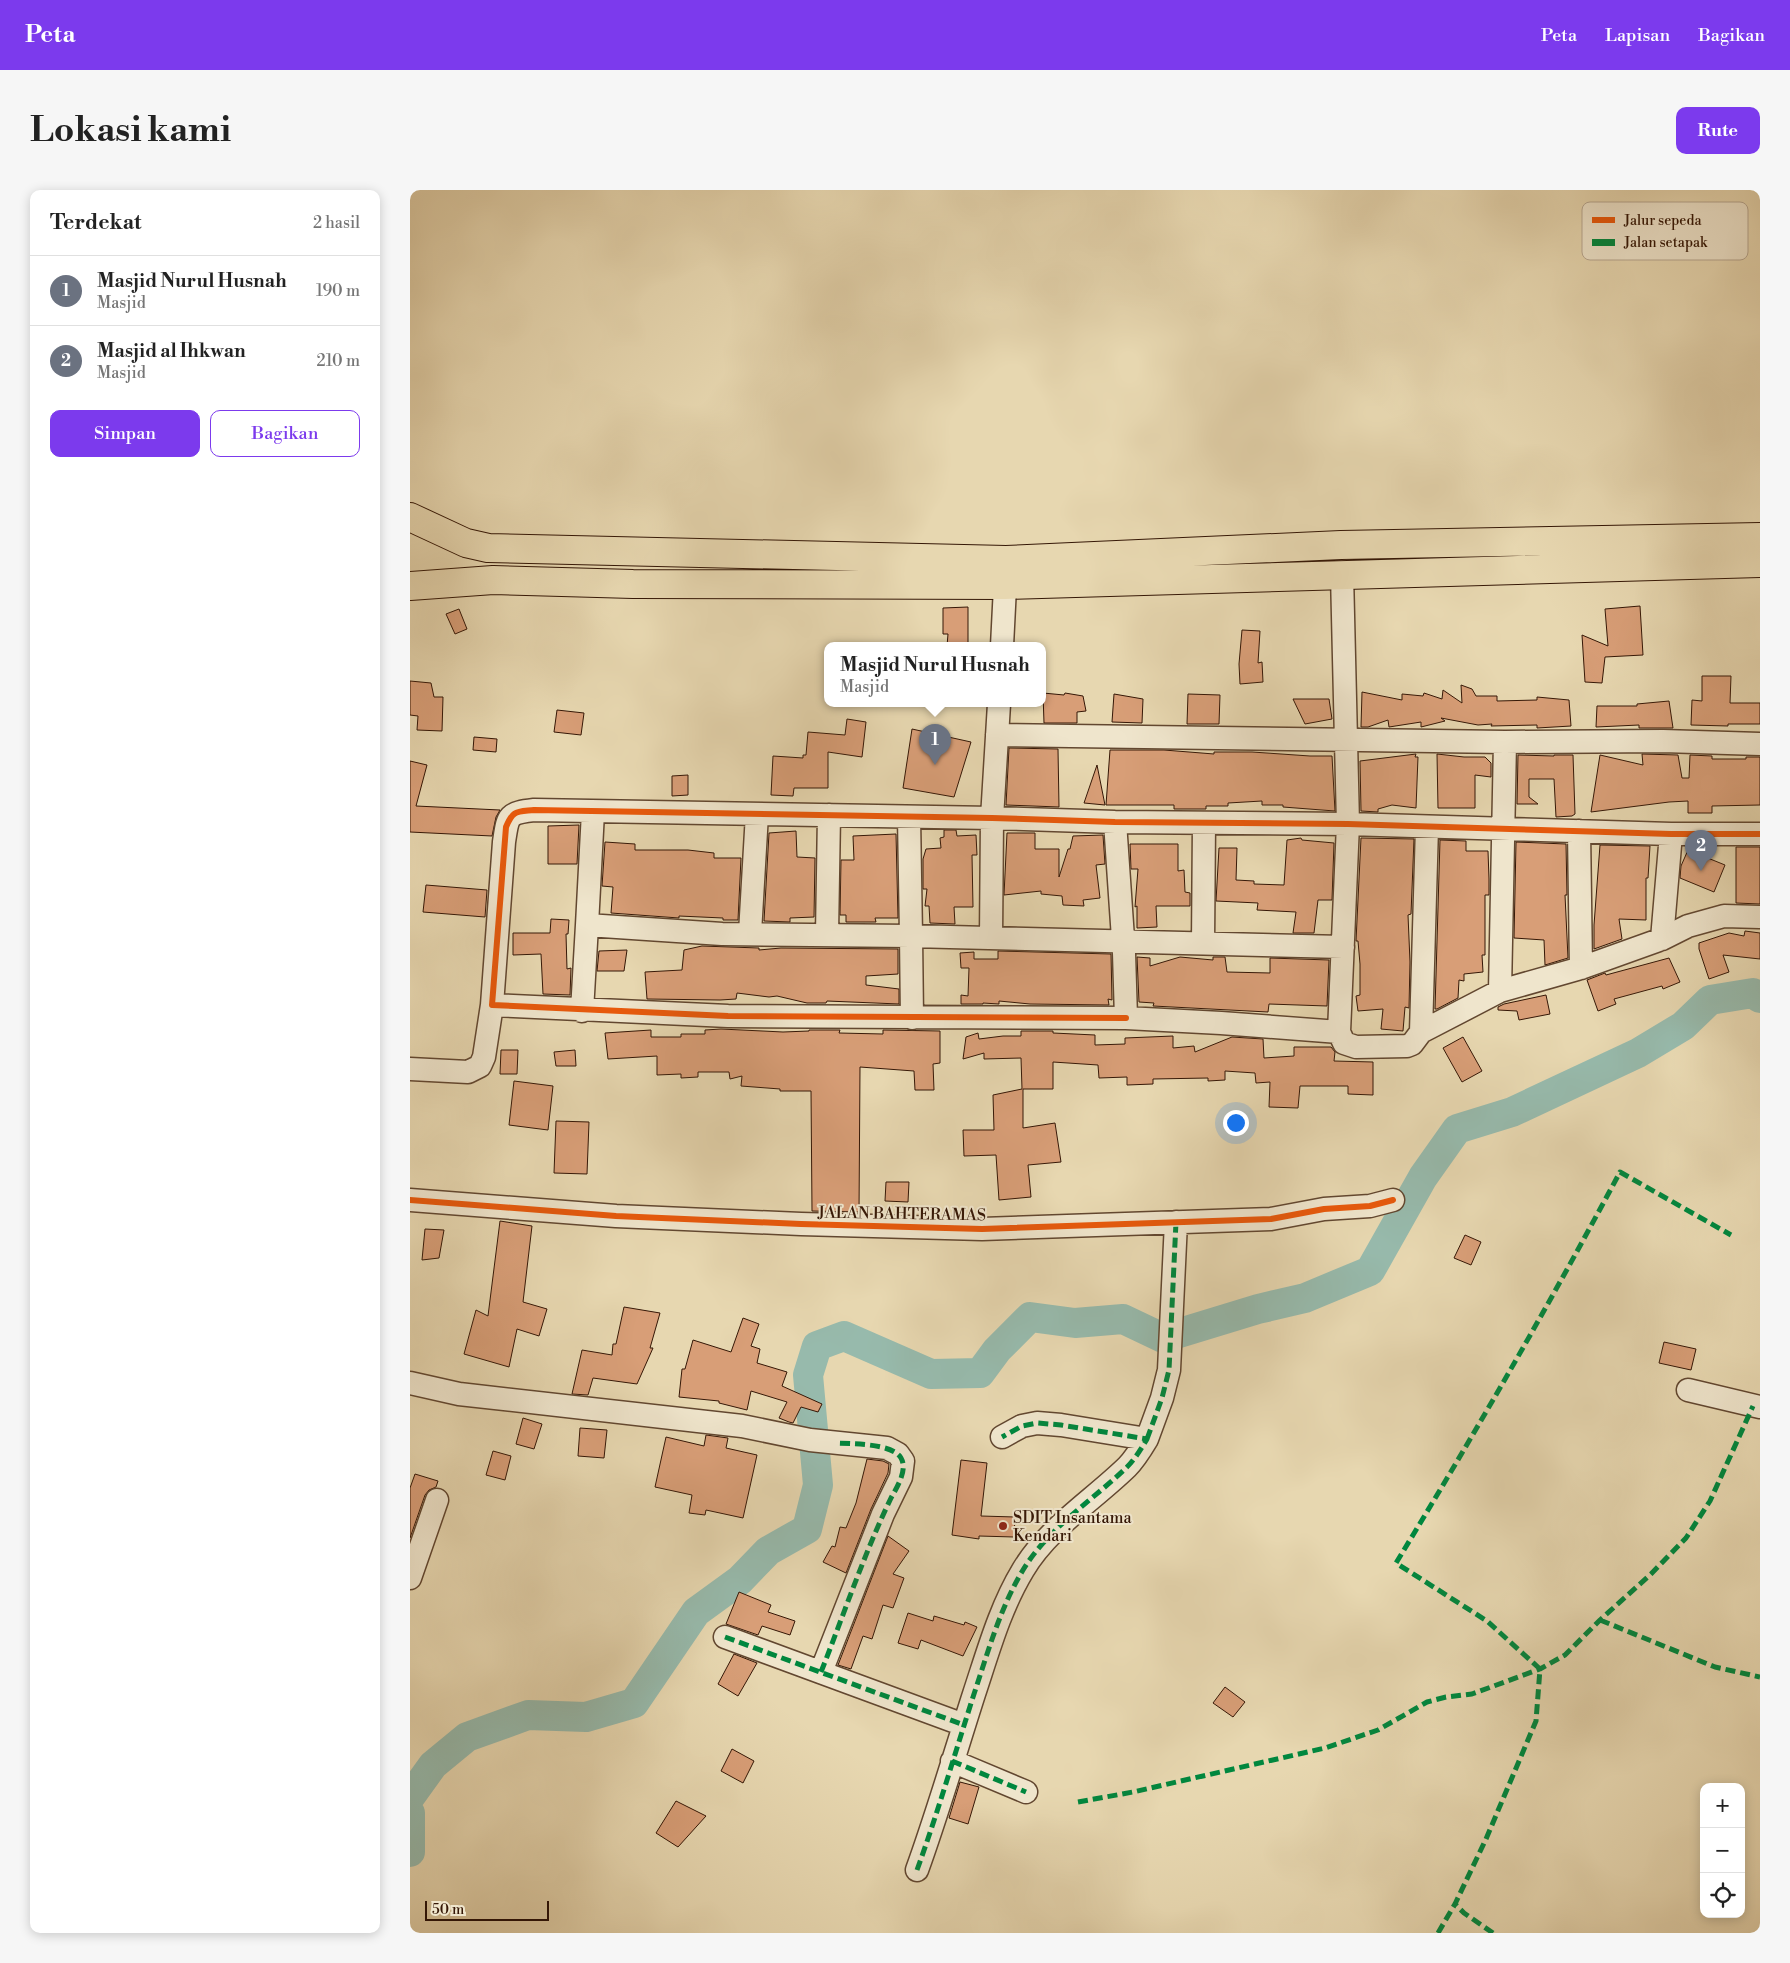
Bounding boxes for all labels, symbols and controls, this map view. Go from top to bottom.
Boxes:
text: Peta [25,20,75,50]
text: Peta [1541,24,1577,47]
text: Lapisan [1605,24,1670,47]
text: Bagikan [1698,24,1765,47]
button: Rute [1676,107,1760,154]
text: Lokasi kami [30,109,231,152]
legend [1582,202,1748,260]
text: Terdekat [50,210,141,236]
text: Jalur sepeda [1623,212,1702,230]
text: 2 hasil [313,213,360,233]
text: Jalan setapak [1623,234,1708,252]
text: Masjid Nurul Husnah [97,269,287,293]
text: 1 [62,281,70,301]
text: 190 m [316,281,360,301]
text: Masjid [97,293,146,313]
text: Masjid al Ihkwan [97,339,246,363]
text: 2 [61,351,71,371]
text: 210 m [316,351,360,371]
text: Masjid [97,363,146,383]
button: Simpan [50,410,200,457]
button: Bagikan [210,410,360,457]
popup [824,642,1046,707]
text: Masjid Nurul Husnah [840,653,1030,677]
text: Masjid [840,677,889,697]
pin: 1 [919,724,951,765]
pin: 2 [1685,830,1717,871]
your location [1223,1110,1249,1136]
street label: JALAN BAHTERAMAS [817,1203,986,1225]
place label: SDIT Insantama Kendari [1013,1508,1133,1546]
marker: SDIT Insantama Kendari [997,1520,1009,1532]
map controls [1700,1783,1745,1918]
button: + [1700,1783,1745,1828]
button: − [1700,1828,1745,1873]
button: locate [1700,1873,1745,1918]
scale bar [425,1898,549,1921]
text: 50 m [432,1901,464,1919]

